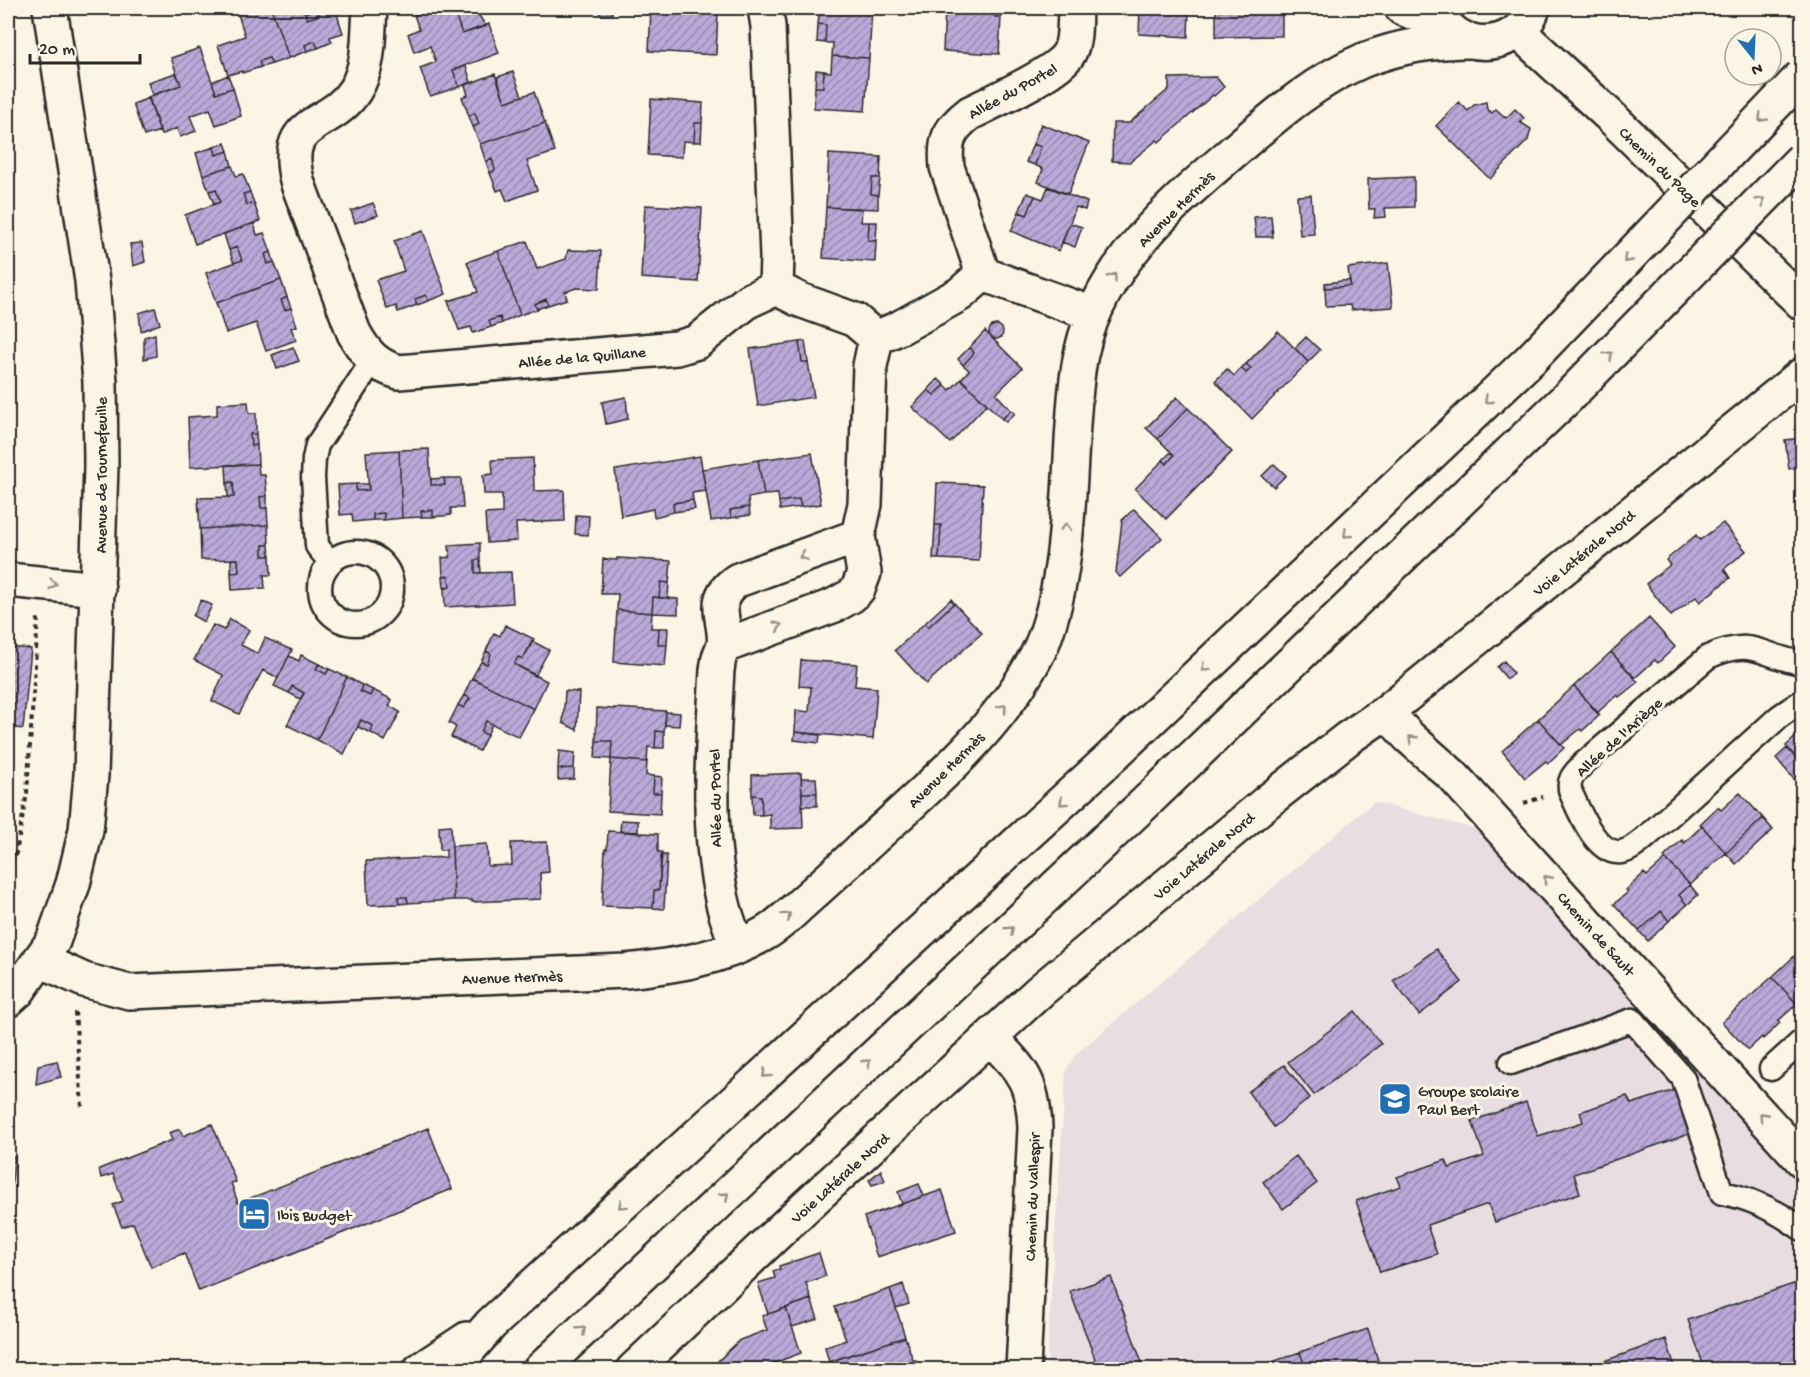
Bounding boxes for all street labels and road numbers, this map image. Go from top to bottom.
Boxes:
street label: Allée du Portel [966,61,1061,125]
street label: Chemin du Page [1613,124,1704,213]
street label: Avenue Hermès [1135,167,1220,253]
street label: Allée de la Quillane [518,344,648,375]
street label: Avenue de Tournefeuille [94,396,113,553]
street label: Voie Latérale Nord [1529,507,1641,602]
street label: Allée de l'Ariège [1573,694,1668,782]
street label: Avenue Hermès [905,728,990,814]
street label: Allée du Portel [707,748,728,847]
street label: Voie Latérale Nord [1150,809,1261,906]
street label: Chemin de Sault [1552,889,1638,983]
street label: Avenue Hermès [462,968,564,991]
street label: Voie Latérale Nord [787,1129,896,1230]
street label: Chemin du Vallespir [1023,1131,1046,1262]

